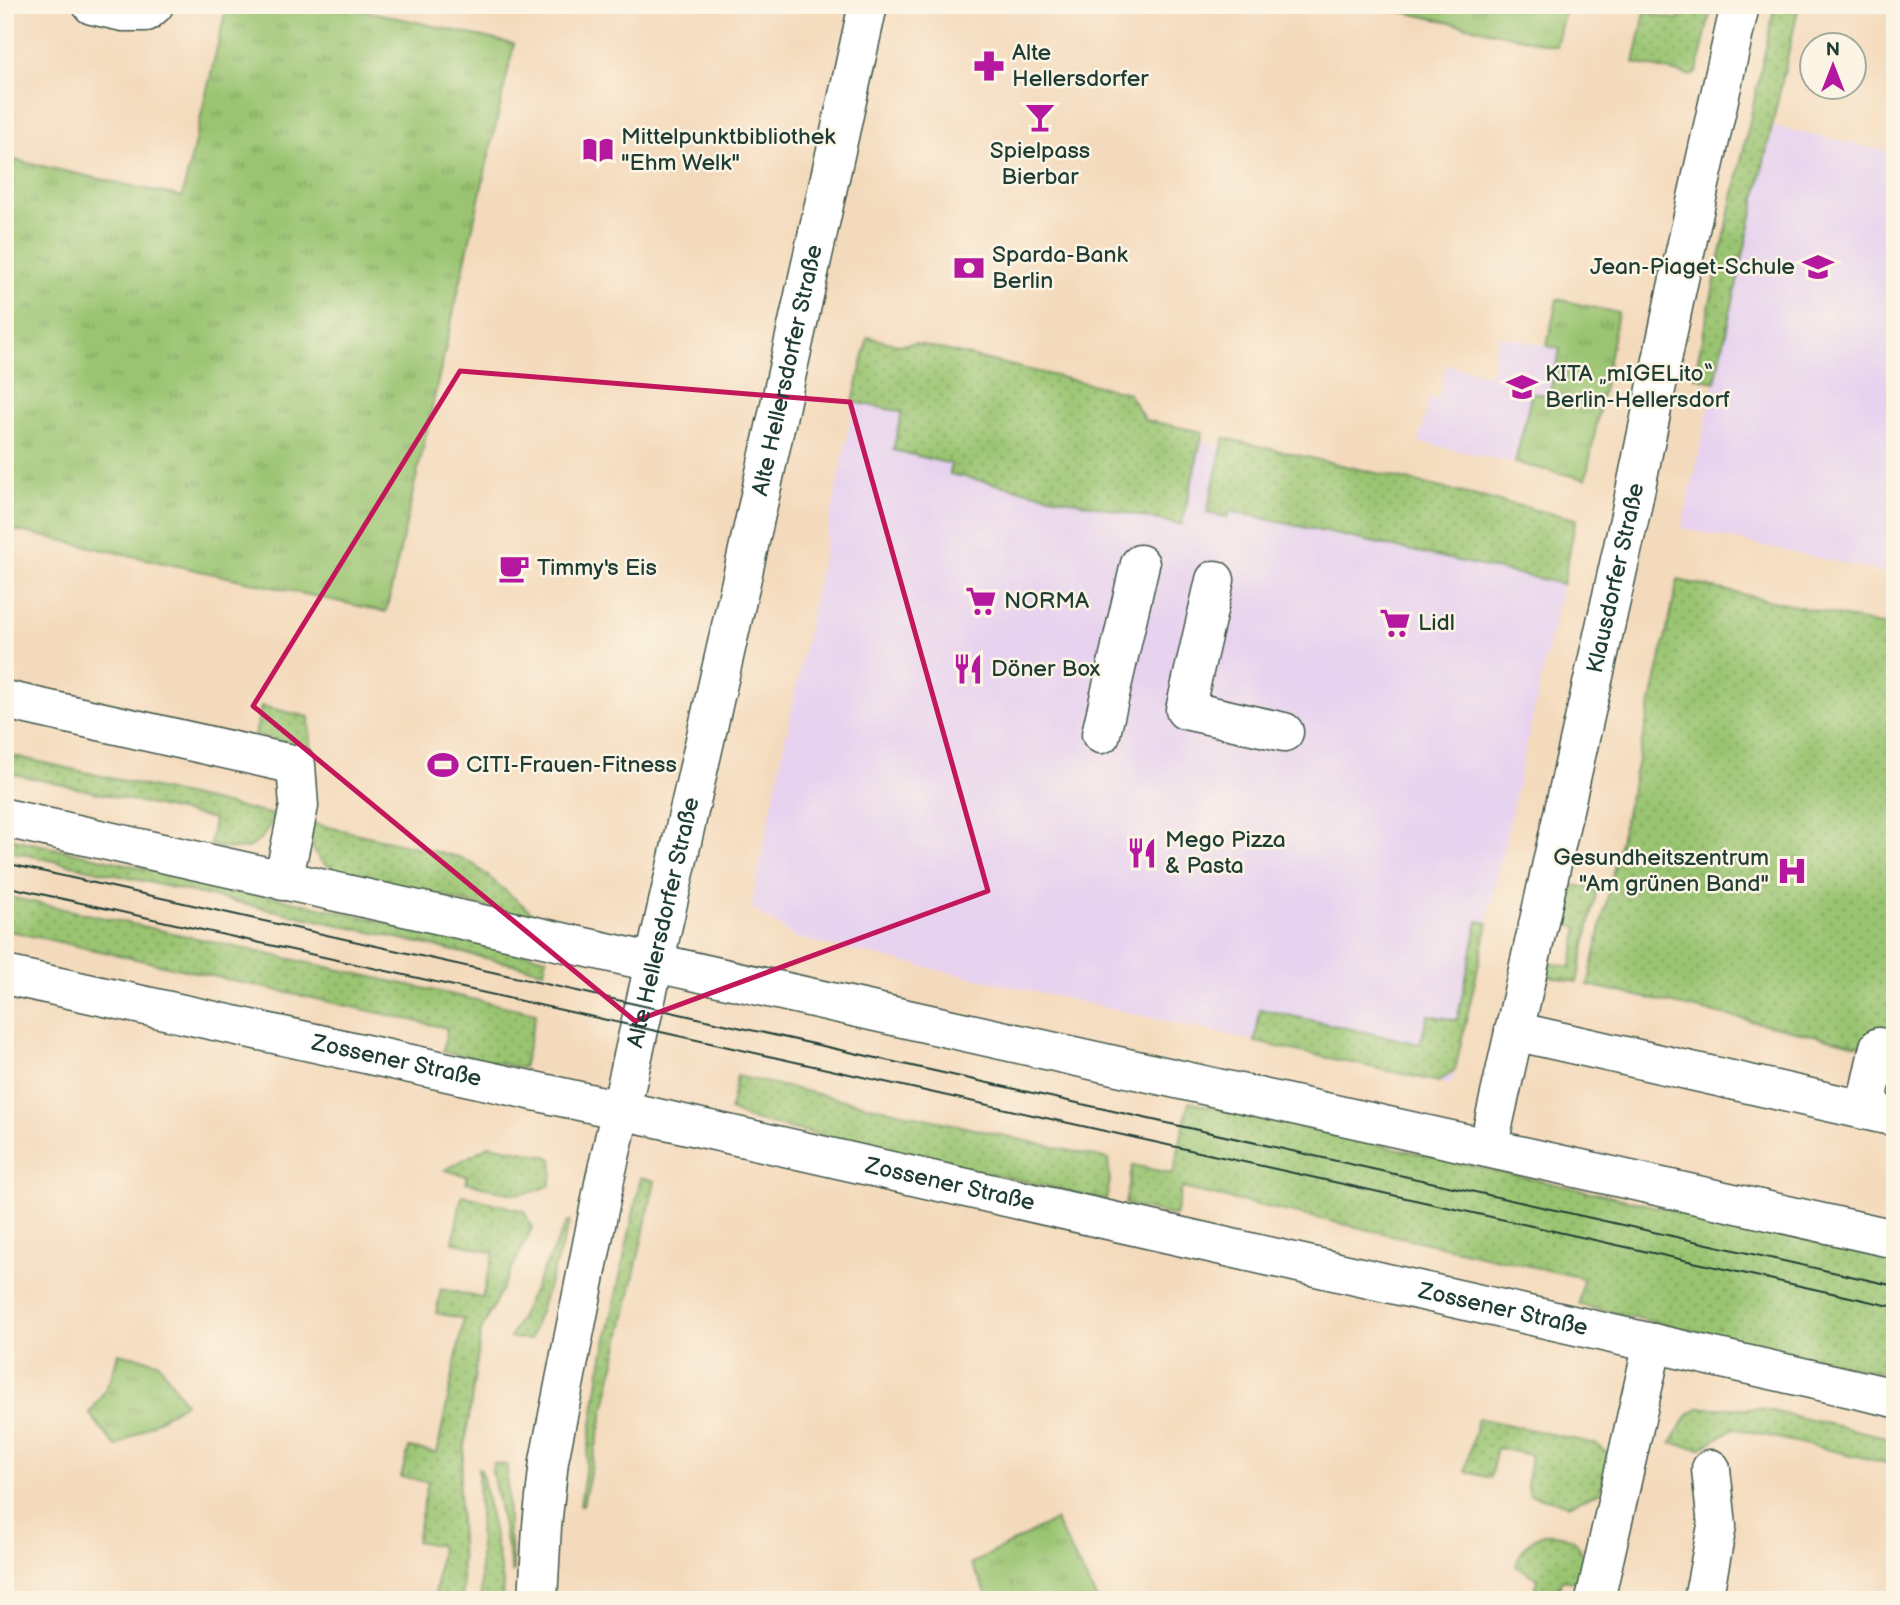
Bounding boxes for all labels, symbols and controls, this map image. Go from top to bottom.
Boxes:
north arrow [1798,32,1868,102]
place label: Alte Hellersdorfer [1012,39,1149,93]
text: N [1826,39,1840,62]
pharmacy icon: Alte Hellersdorfer [972,49,1006,83]
bar icon: Spielpass Bierbar [1023,100,1057,134]
place label: Mittelpunktbibliothek "Ehm Welk" [621,123,836,177]
library icon: Mittelpunktbibliothek "Ehm Welk" [581,133,615,167]
place label: Spielpass Bierbar [990,137,1090,191]
place label: Sparda-Bank Berlin [992,241,1128,295]
street label: Alte Hellersdorfer Straße [746,242,829,498]
school or university icon: Jean-Piaget-Schule [1801,250,1835,284]
bank icon: Sparda-Bank Berlin [952,251,986,285]
place label: Jean-Piaget-Schule [1590,253,1795,281]
place label: KITA „mIGELito“ Berlin-Hellersdorf [1545,360,1730,414]
school or university icon: KITA „mIGELito“ Berlin-Hellersdorf [1505,370,1539,404]
street label: Klausdorfer Straße [1581,481,1650,676]
cafe icon: Timmy's Eis [497,551,531,585]
place label: Timmy's Eis [537,554,657,582]
supermarket icon: NORMA [964,584,998,618]
place label: NORMA [1004,587,1090,615]
supermarket icon: Lidl [1378,606,1412,640]
place label: Lidl [1418,609,1455,637]
restaurant icon: Döner Box [951,652,985,686]
place label: Döner Box [991,655,1101,683]
sports icon: CITI-Frauen-Fitness [426,748,460,782]
place label: CITI-Frauen-Fitness [466,751,677,779]
street label: Alte Hellersdorfer Straße [621,795,706,1051]
place label: Mego Pizza & Pasta [1165,826,1286,880]
restaurant icon: Mego Pizza & Pasta [1125,836,1159,870]
place label: Gesundheitszentrum "Am grünen Band" [1553,844,1769,898]
hospital icon: Gesundheitszentrum "Am grünen Band" [1775,854,1809,888]
street label: Zossener Straße [308,1029,484,1093]
street label: Zossener Straße [862,1151,1037,1217]
street label: Zossener Straße [1415,1276,1590,1342]

